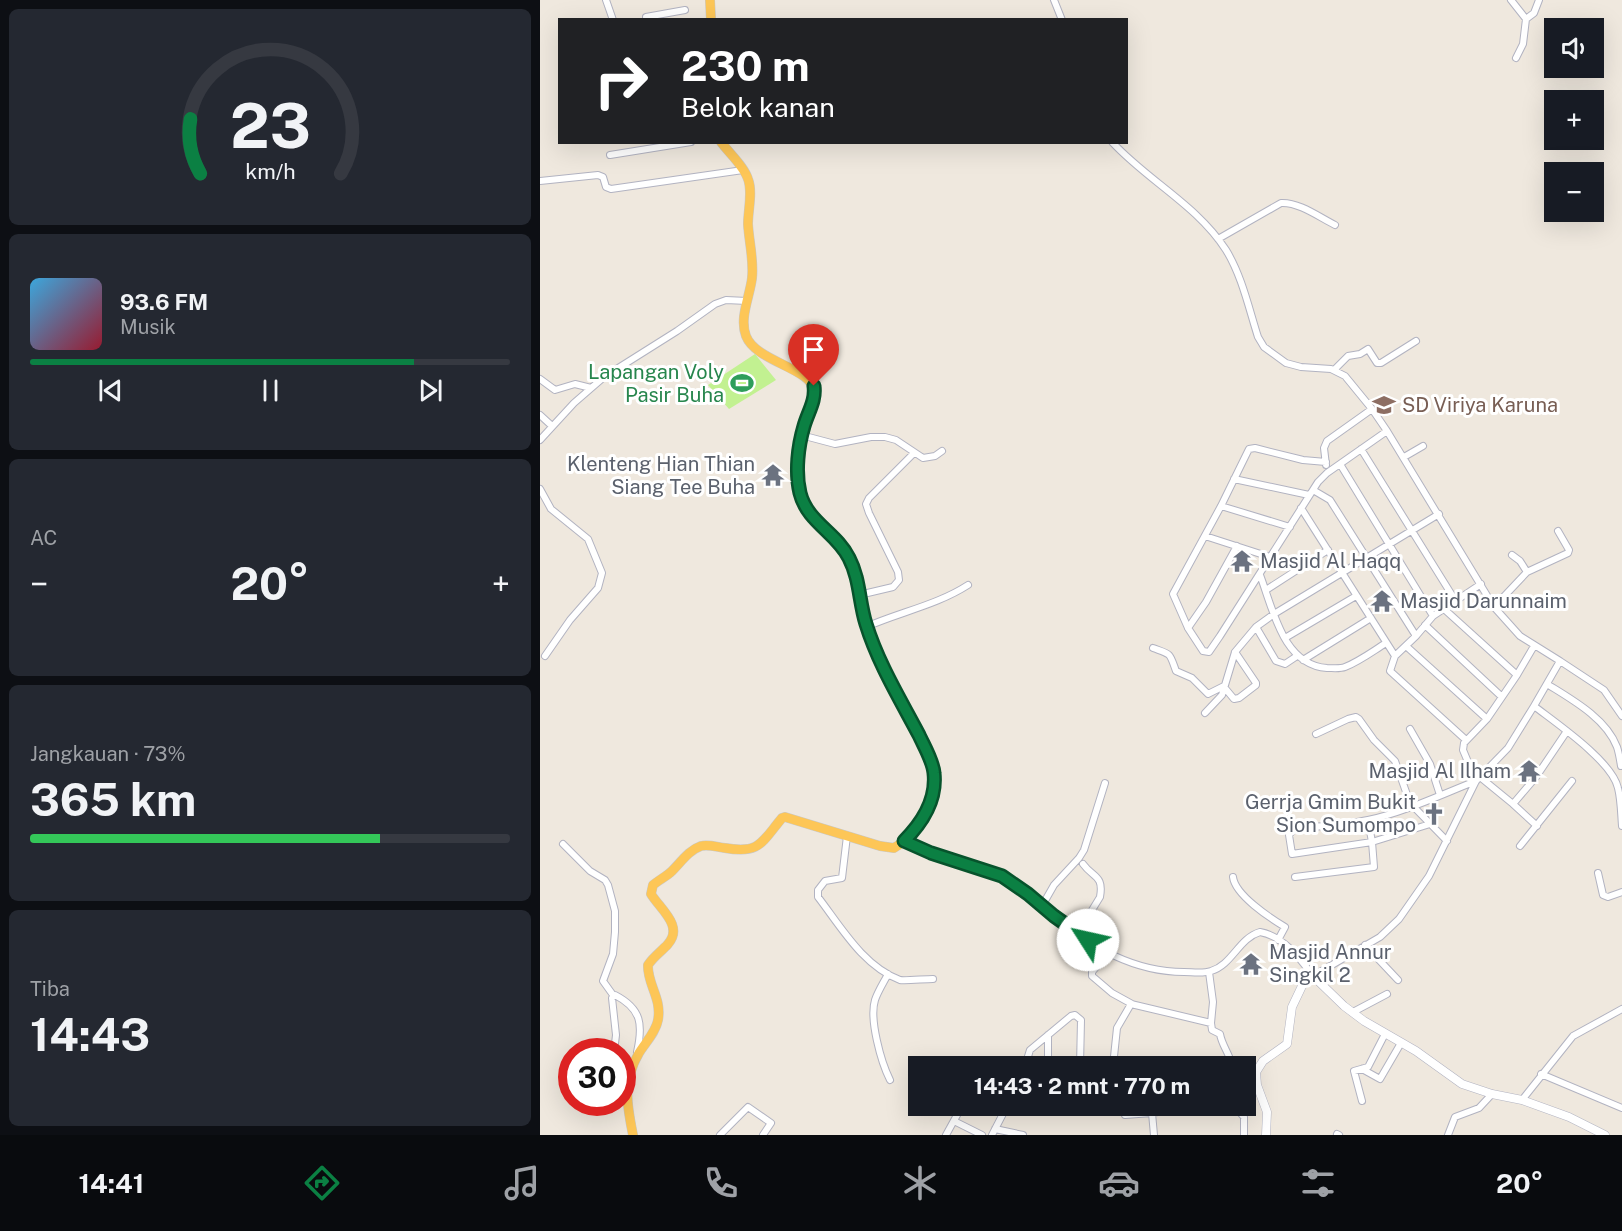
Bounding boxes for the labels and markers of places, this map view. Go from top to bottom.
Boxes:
pin [788,324,839,386]
place label: Lapangan Voly Pasir Buha [588,360,724,407]
sports icon: Lapangan Voly Pasir Buha [729,370,755,396]
school or university icon: SD Viriya Karuna [1371,392,1397,418]
place label: SD Viriya Karuna [1402,393,1558,417]
place label: Klenteng Hian Thian Siang Tee Buha [567,452,755,499]
temple icon: Klenteng Hian Thian Siang Tee Buha [760,462,786,488]
temple icon: Masjid Al Haqq [1229,548,1255,574]
place label: Masjid Al Haqq [1260,549,1401,573]
temple icon: Masjid Darunnaim [1369,588,1395,614]
place label: Masjid Darunnaim [1400,589,1567,613]
temple icon: Masjid Al Ilham [1516,758,1542,784]
place label: Masjid Al Ilham [1369,759,1511,783]
place label: Gerrja Gmim Bukit Sion Sumompo [1245,790,1416,837]
church icon: Gerrja Gmim Bukit Sion Sumompo [1421,801,1447,827]
place label: Masjid Annur Singkil 2 [1269,940,1392,987]
temple icon: Masjid Annur Singkil 2 [1238,951,1264,977]

